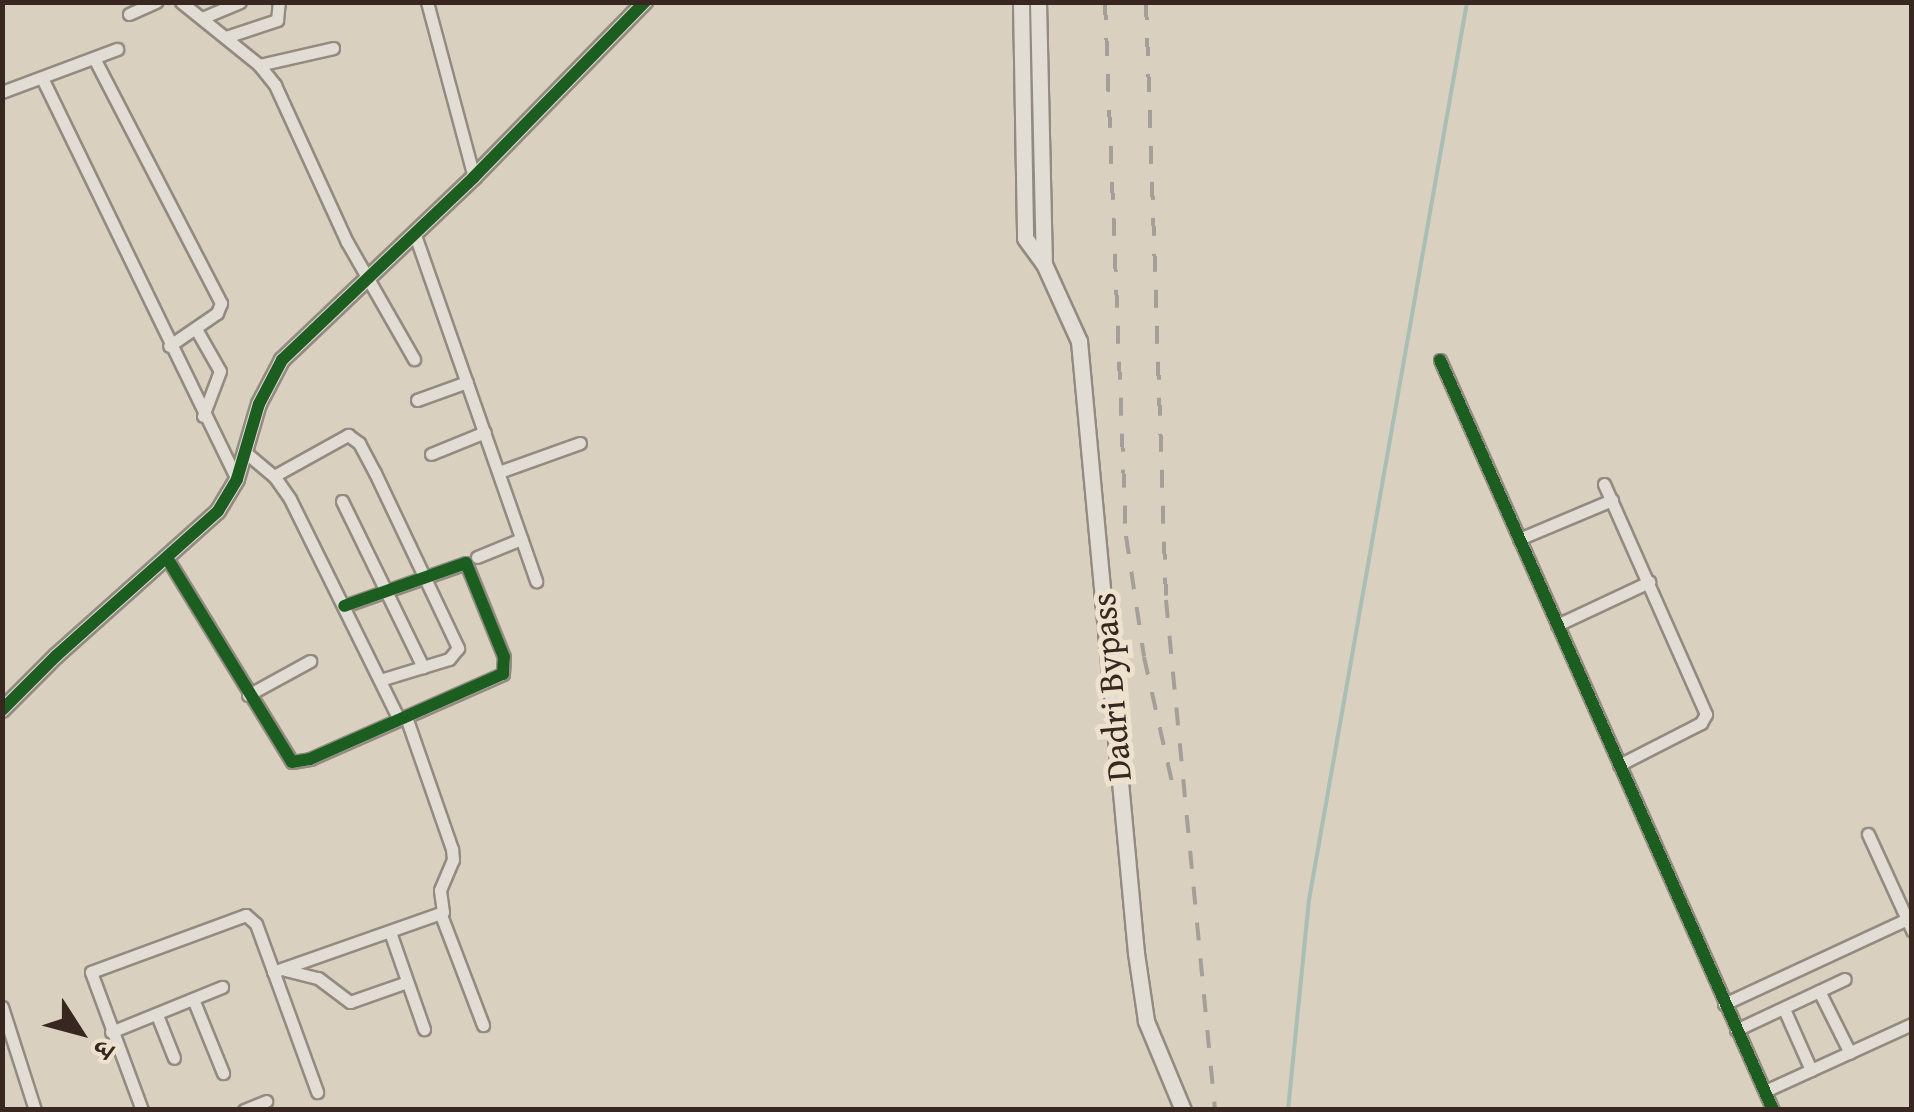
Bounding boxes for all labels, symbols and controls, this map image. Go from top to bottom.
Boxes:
street label: Dadri Bypass [1082,591,1140,783]
north arrow [30,982,130,1082]
text: उ [84,1032,125,1068]

